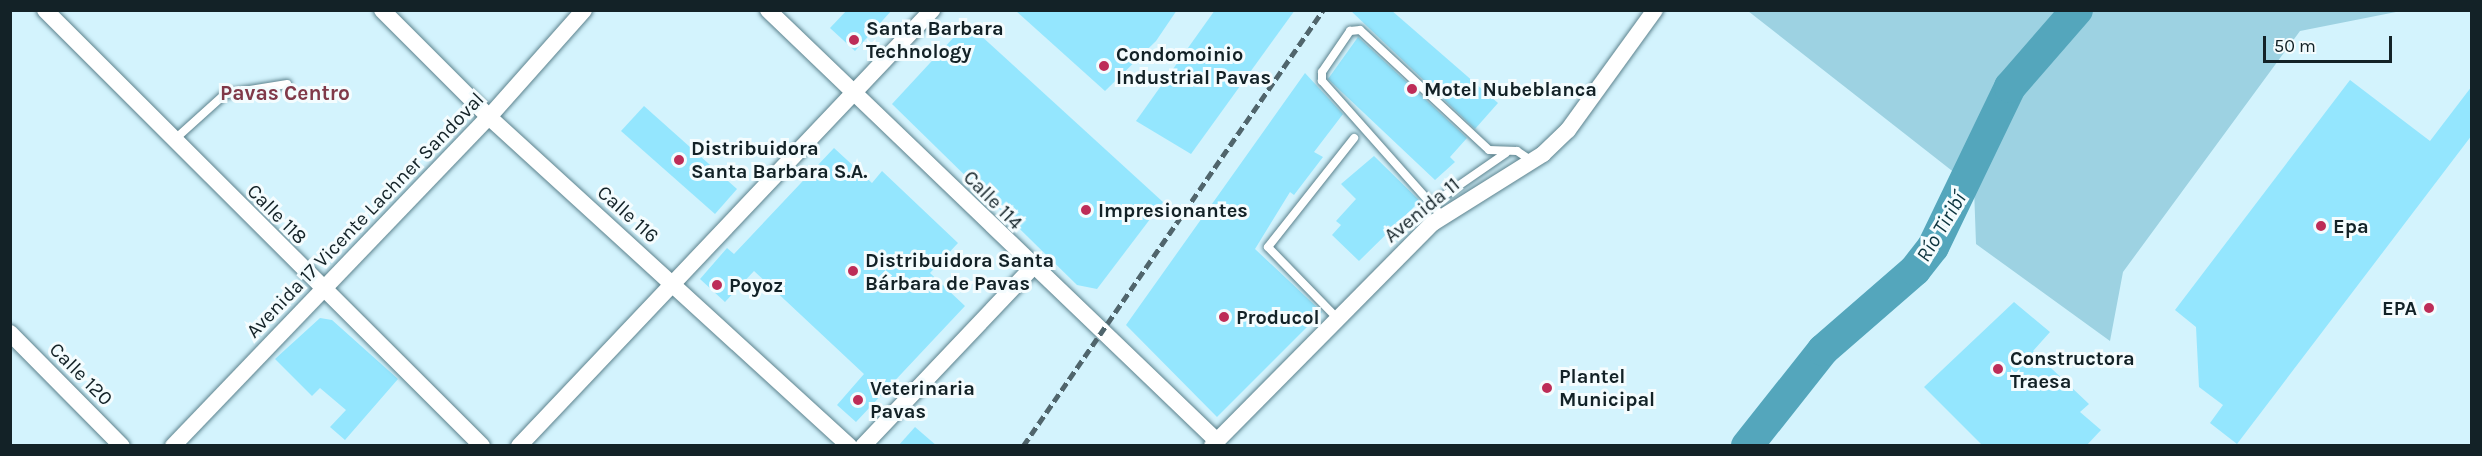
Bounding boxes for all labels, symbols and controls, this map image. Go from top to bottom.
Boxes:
place label: Santa Barbara Technology [866,16,1004,63]
scale bar [2266,24,2395,62]
marker: Santa Barbara Technology [847,33,861,47]
text: 50 m [2274,35,2316,57]
place label: Condomoinio Industrial Pavas [1116,42,1271,89]
marker: Condomoinio Industrial Pavas [1097,59,1111,73]
place label: Motel Nubeblanca [1424,77,1597,101]
district label: Pavas Centro [220,80,350,106]
marker: Motel Nubeblanca [1405,82,1419,96]
street label: Avenida 17 Vicente Lachner Sandoval [241,87,489,343]
place label: Distribuidora Santa Barbara S.A. [691,136,868,183]
marker: Distribuidora Santa Barbara S.A. [672,153,686,167]
street label: Calle 114 [958,165,1028,235]
street label: Avenida 11 [1379,172,1465,248]
street label: Calle 118 [242,179,312,249]
street label: Calle 116 [592,180,664,248]
water label: Río Tiribí [1910,188,1972,266]
place label: Impresionantes [1098,198,1248,222]
marker: Impresionantes [1079,203,1093,217]
place label: Epa [2333,214,2369,238]
marker: Epa [2314,219,2328,233]
place label: Distribuidora Santa Bárbara de Pavas [865,248,1054,295]
marker: Distribuidora Santa Bárbara de Pavas [846,264,860,278]
place label: Poyoz [729,273,783,297]
marker: Poyoz [710,278,724,292]
place label: EPA [2382,296,2417,320]
marker: EPA [2422,301,2436,315]
place label: Producol [1236,305,1320,329]
marker: Producol [1217,310,1231,324]
street label: Calle 120 [44,337,118,411]
place label: Constructora Traesa [2010,346,2135,393]
marker: Constructora Traesa [1991,362,2005,376]
place label: Plantel Municipal [1559,365,1655,412]
place label: Veterinaria Pavas [870,376,975,423]
marker: Plantel Municipal [1540,381,1554,395]
marker: Veterinaria Pavas [851,393,865,407]

